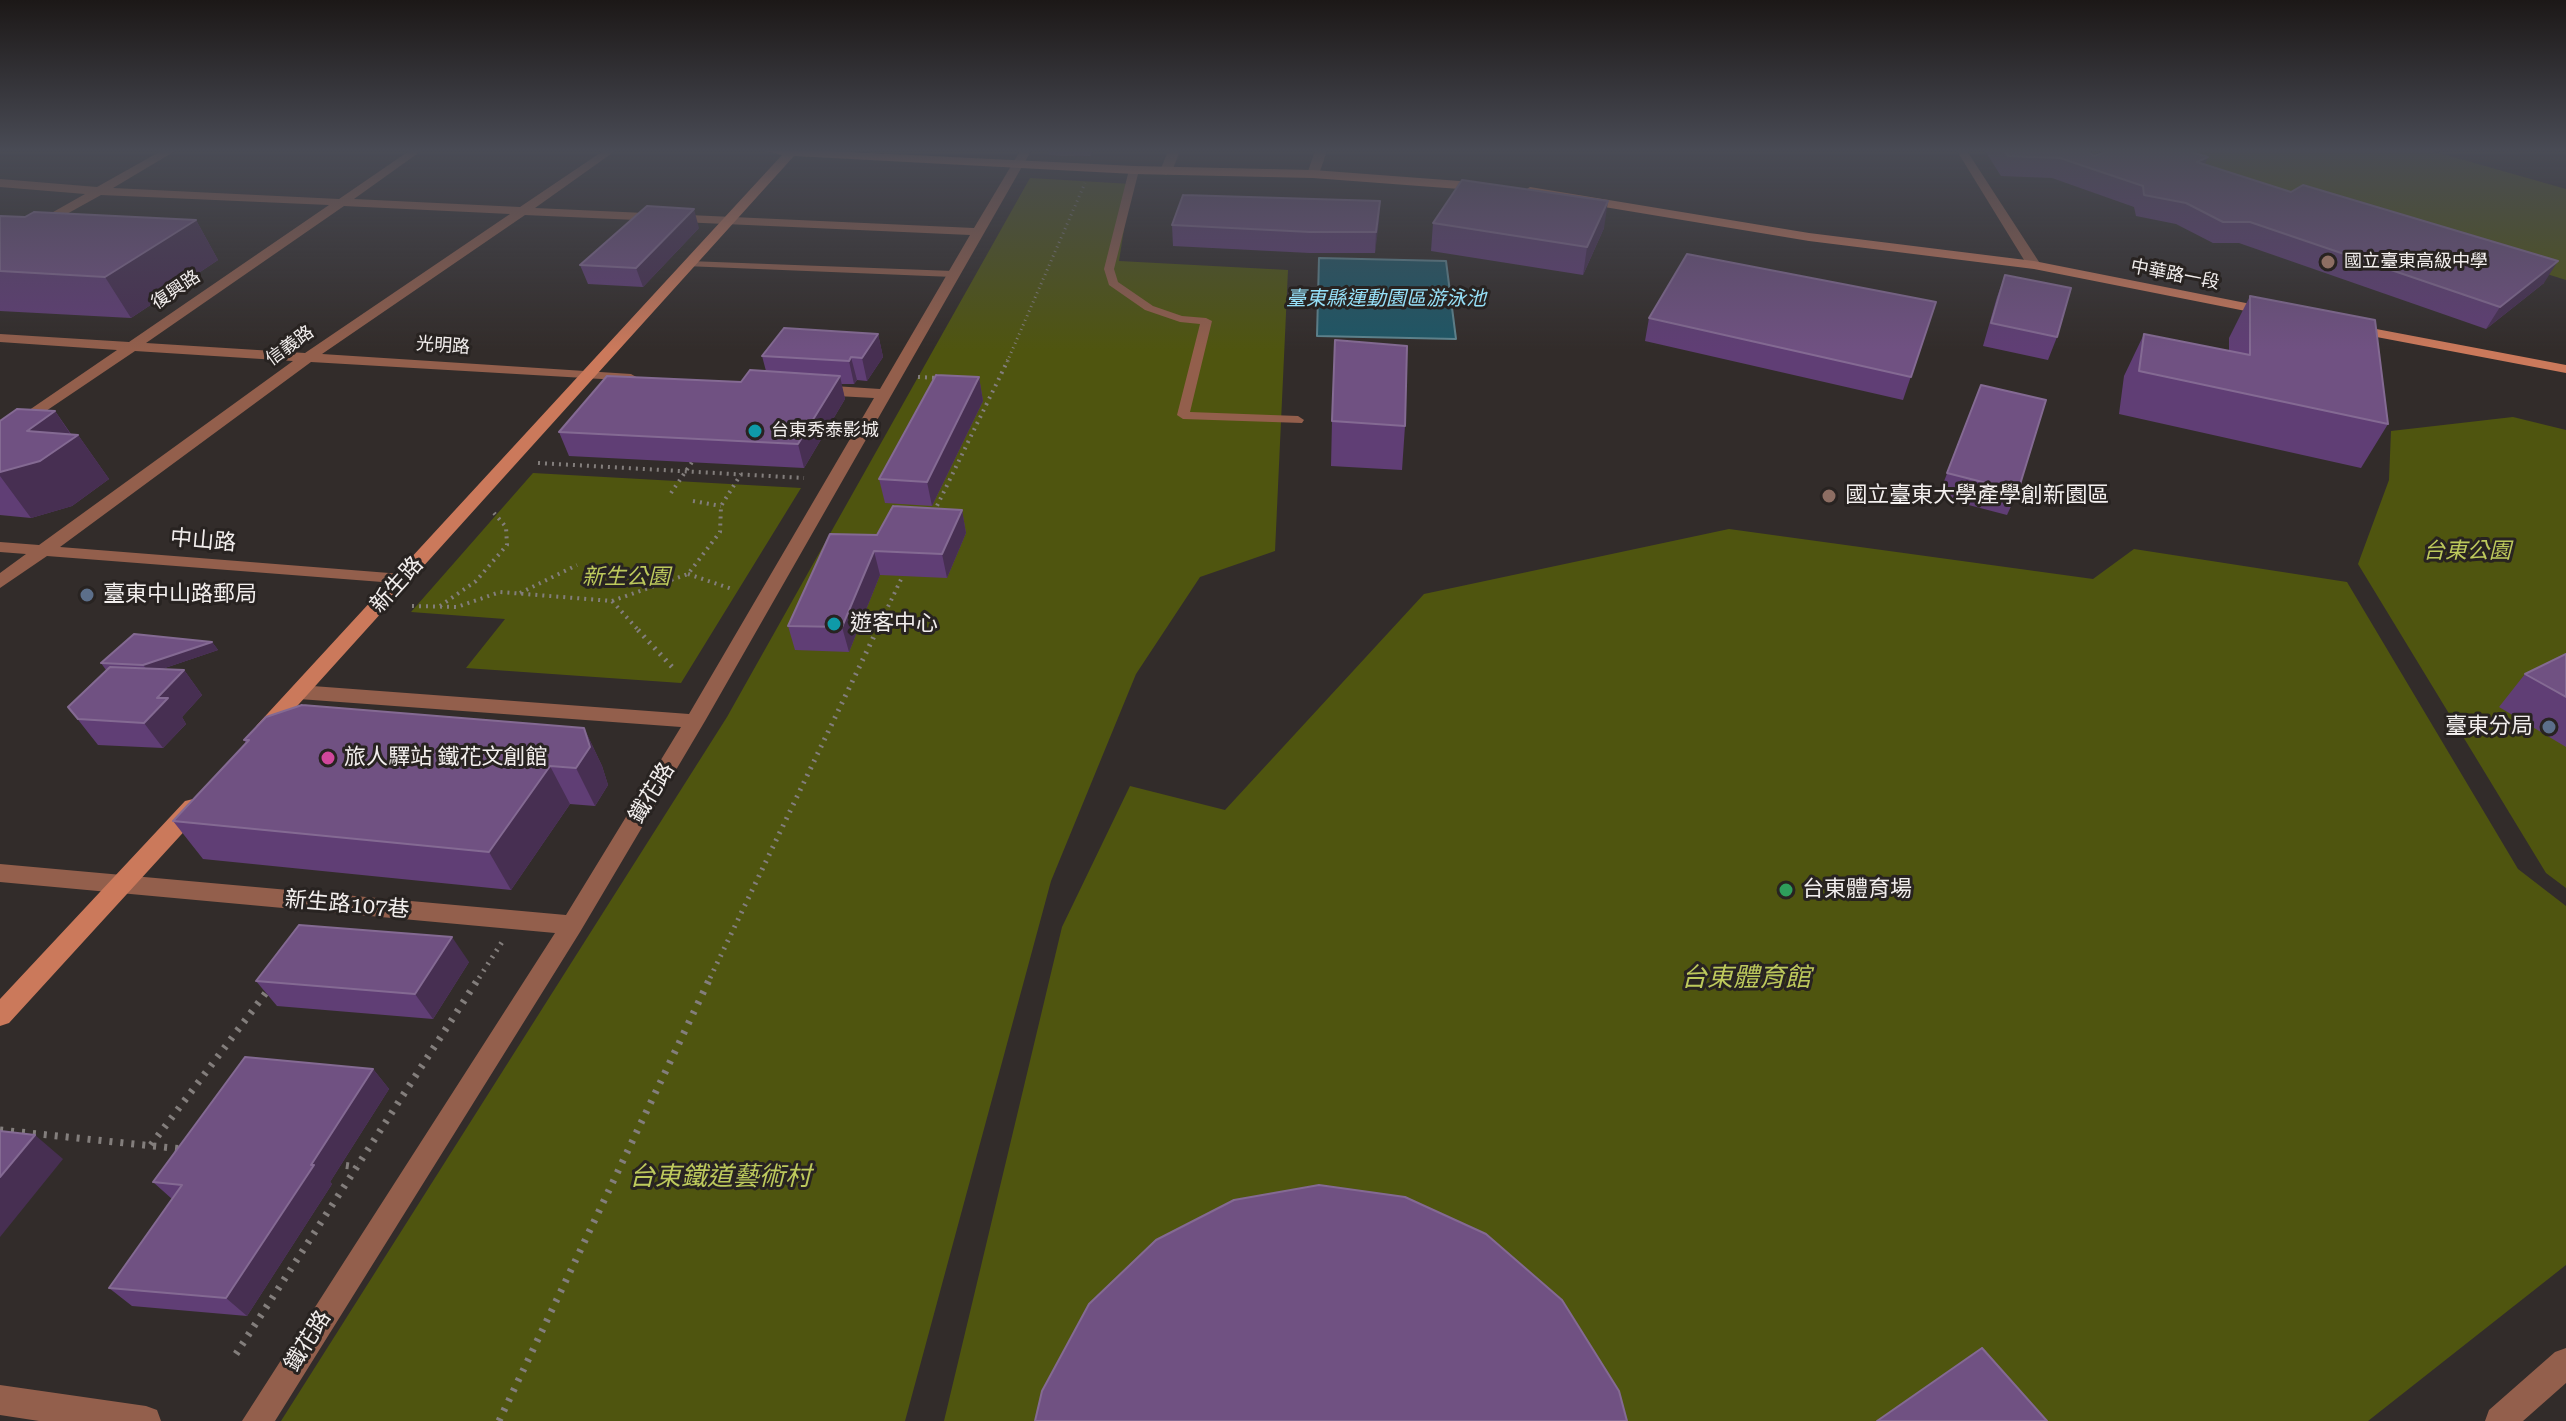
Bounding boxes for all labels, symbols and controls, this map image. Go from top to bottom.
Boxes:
place label: 國立臺東高級中學 [2344,251,2488,273]
marker: 國立臺東高級中學 [2319,253,2337,271]
street label: 中華路一段 [2129,256,2221,294]
street label: 復興路 [148,266,204,314]
water label: 臺東縣運動園區游泳池 [1286,287,1486,311]
street label: 信義路 [262,321,318,371]
street label: 光明路 [415,333,471,359]
place label: 台東秀泰影城 [771,420,879,442]
marker: 台東秀泰影城 [746,422,764,440]
place label: 國立臺東大學產學創新園區 [1845,483,2109,509]
marker: 國立臺東大學產學創新園區 [1820,487,1838,505]
street label: 中山路 [169,525,237,557]
park label: 台東公園 [2423,539,2511,565]
street label: 新生路 [365,552,429,618]
park label: 新生公園 [582,565,670,591]
place label: 臺東中山路郵局 [103,582,257,608]
marker: 臺東中山路郵局 [78,586,96,604]
place label: 遊客中心 [850,611,938,637]
marker: 遊客中心 [825,615,843,633]
place label: 臺東分局 [2445,714,2533,740]
marker: 臺東分局 [2540,718,2558,736]
place label: 旅人驛站 鐵花文創館 [344,745,548,771]
marker: 旅人驛站 鐵花文創館 [319,749,337,767]
street label: 鐵花路 [624,758,680,828]
place label: 台東體育場 [1802,877,1912,903]
marker: 台東體育場 [1777,881,1795,899]
street label: 新生路107巷 [284,886,410,924]
park label: 台東體育館 [1681,962,1811,994]
park label: 台東鐵道藝術村 [629,1161,811,1193]
street label: 鐵花路 [279,1306,337,1376]

